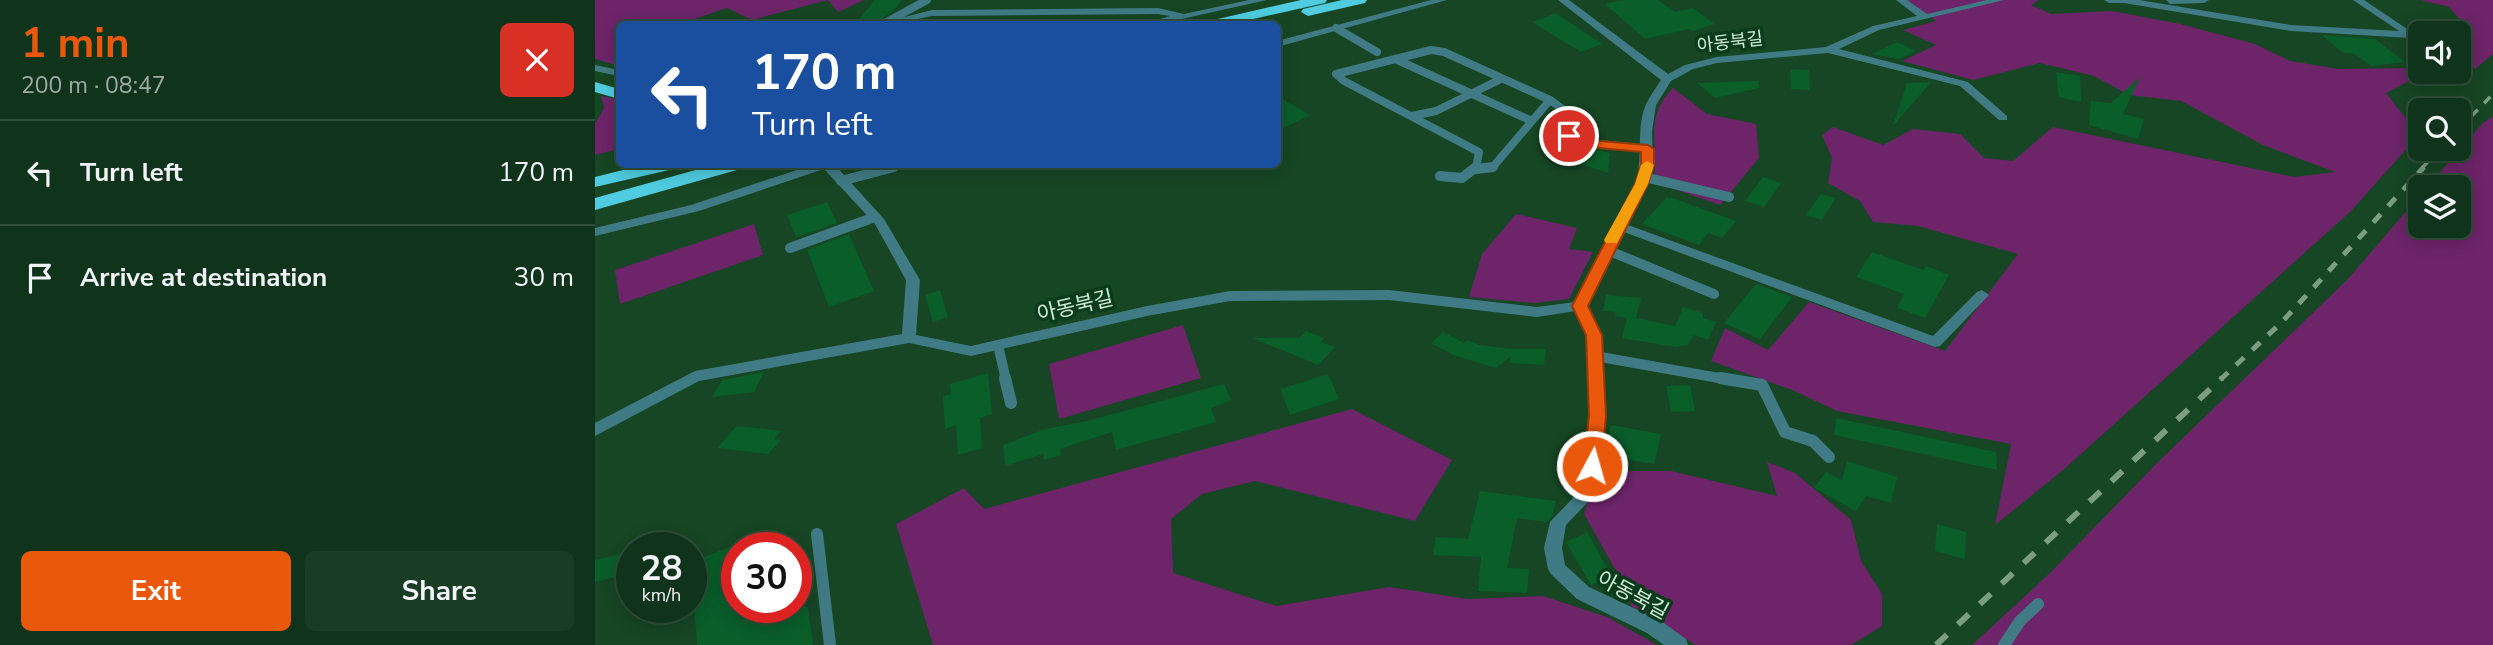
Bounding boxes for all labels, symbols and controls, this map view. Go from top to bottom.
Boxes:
text: 1 min [21,15,130,72]
map controls [2408,21,2471,238]
button: sound [2408,21,2471,84]
button: close [500,23,574,97]
street label: 아동북길 [1696,26,1764,58]
text: 170 m [752,39,896,106]
icon: left [637,49,728,140]
text: 200 m · 08:47 [21,70,166,101]
button: search [2408,98,2471,161]
text: Turn left [752,103,872,146]
pin [1539,106,1599,166]
icon: arrive [1550,117,1588,155]
icon: left [21,154,59,192]
text: Turn left [80,155,183,190]
text: 170 m [498,155,574,190]
button: layers [2408,175,2471,238]
icon: arrive [21,259,59,297]
text: Arrive at destination [80,260,327,295]
text: 30 m [514,260,574,295]
street label: 아동북길 [1034,284,1116,328]
position arrow [1555,429,1629,503]
speed limit sign: 30 [721,532,812,623]
text: 28 [640,545,683,592]
button: Exit [21,551,291,631]
button: Share [305,551,574,631]
street label: 아동북길 [1592,564,1674,626]
text: km/h [642,583,681,607]

